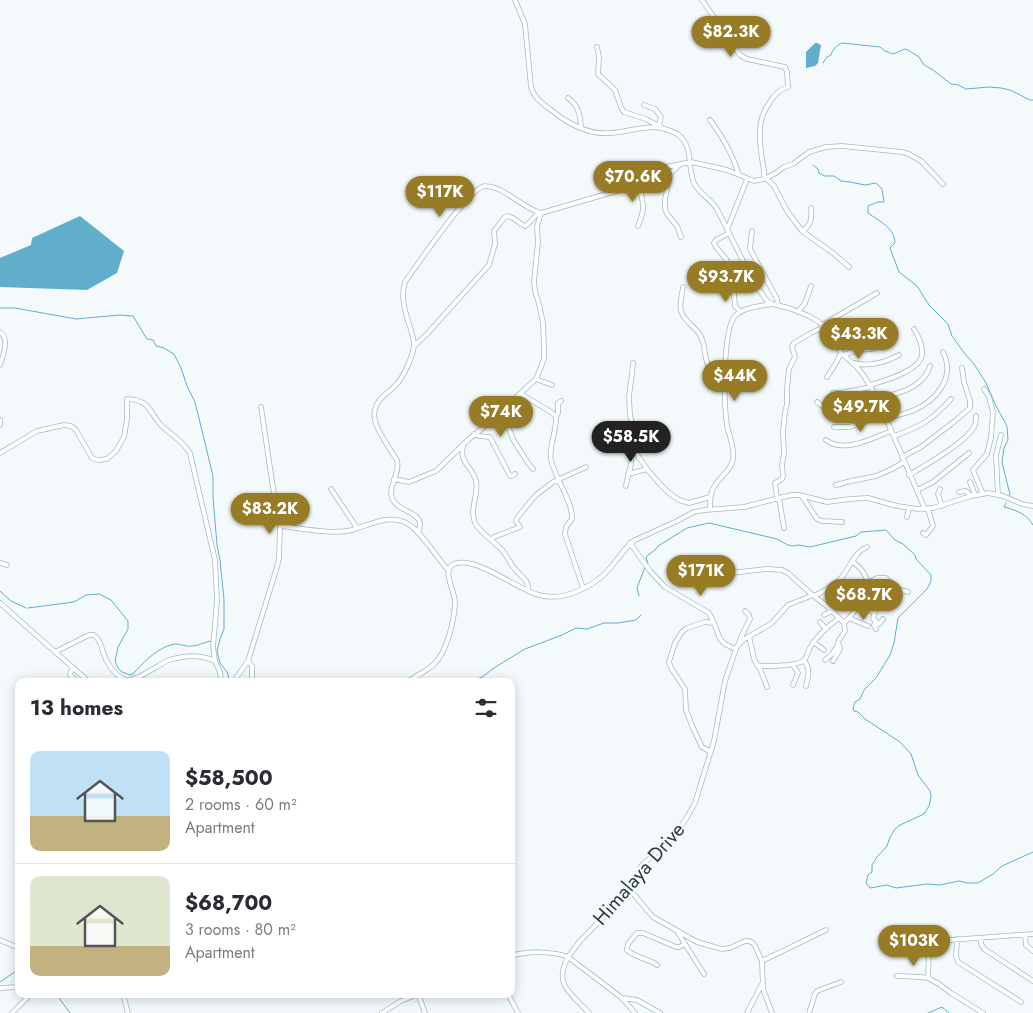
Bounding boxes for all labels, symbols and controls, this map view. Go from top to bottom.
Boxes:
pin: $82.3K [690,15,772,58]
text: $82.3K [703,20,759,43]
pin: $70.6K [592,160,674,203]
text: $70.6K [604,165,662,188]
pin: $117K [405,176,475,218]
text: $117K [416,180,464,203]
pin: $93.7K [685,260,767,303]
text: $93.7K [698,265,754,288]
pin: $43.3K [818,318,900,360]
text: $43.3K [830,322,888,345]
pin: $44K [705,360,765,402]
text: $44K [713,364,757,387]
pin: $49.7K [820,390,902,433]
text: $49.7K [833,395,889,418]
pin: $74K [471,396,531,438]
text: $74K [480,400,522,423]
pin: $58.5K [590,420,672,463]
text: $58.5K [603,425,659,448]
pin: $83.2K [229,492,311,535]
text: $83.2K [242,497,298,520]
pin: $171K [666,554,736,597]
text: $171K [677,559,725,582]
pin: $68.7K [823,578,905,621]
text: $68.7K [836,583,892,606]
text: 13 homes [30,693,123,723]
icon: filters [472,694,500,722]
text: $58,500 [185,763,273,793]
icon: home [70,771,130,831]
text: 2 rooms · 60 m² [185,793,297,816]
text: Apartment [185,816,255,839]
street label: Himalaya Drive [586,816,692,932]
text: $68,700 [185,888,272,918]
icon: home [70,896,130,956]
text: 3 rooms · 80 m² [185,918,296,941]
pin: $103K [879,924,949,967]
text: $103K [889,929,939,952]
text: Apartment [185,941,255,964]

